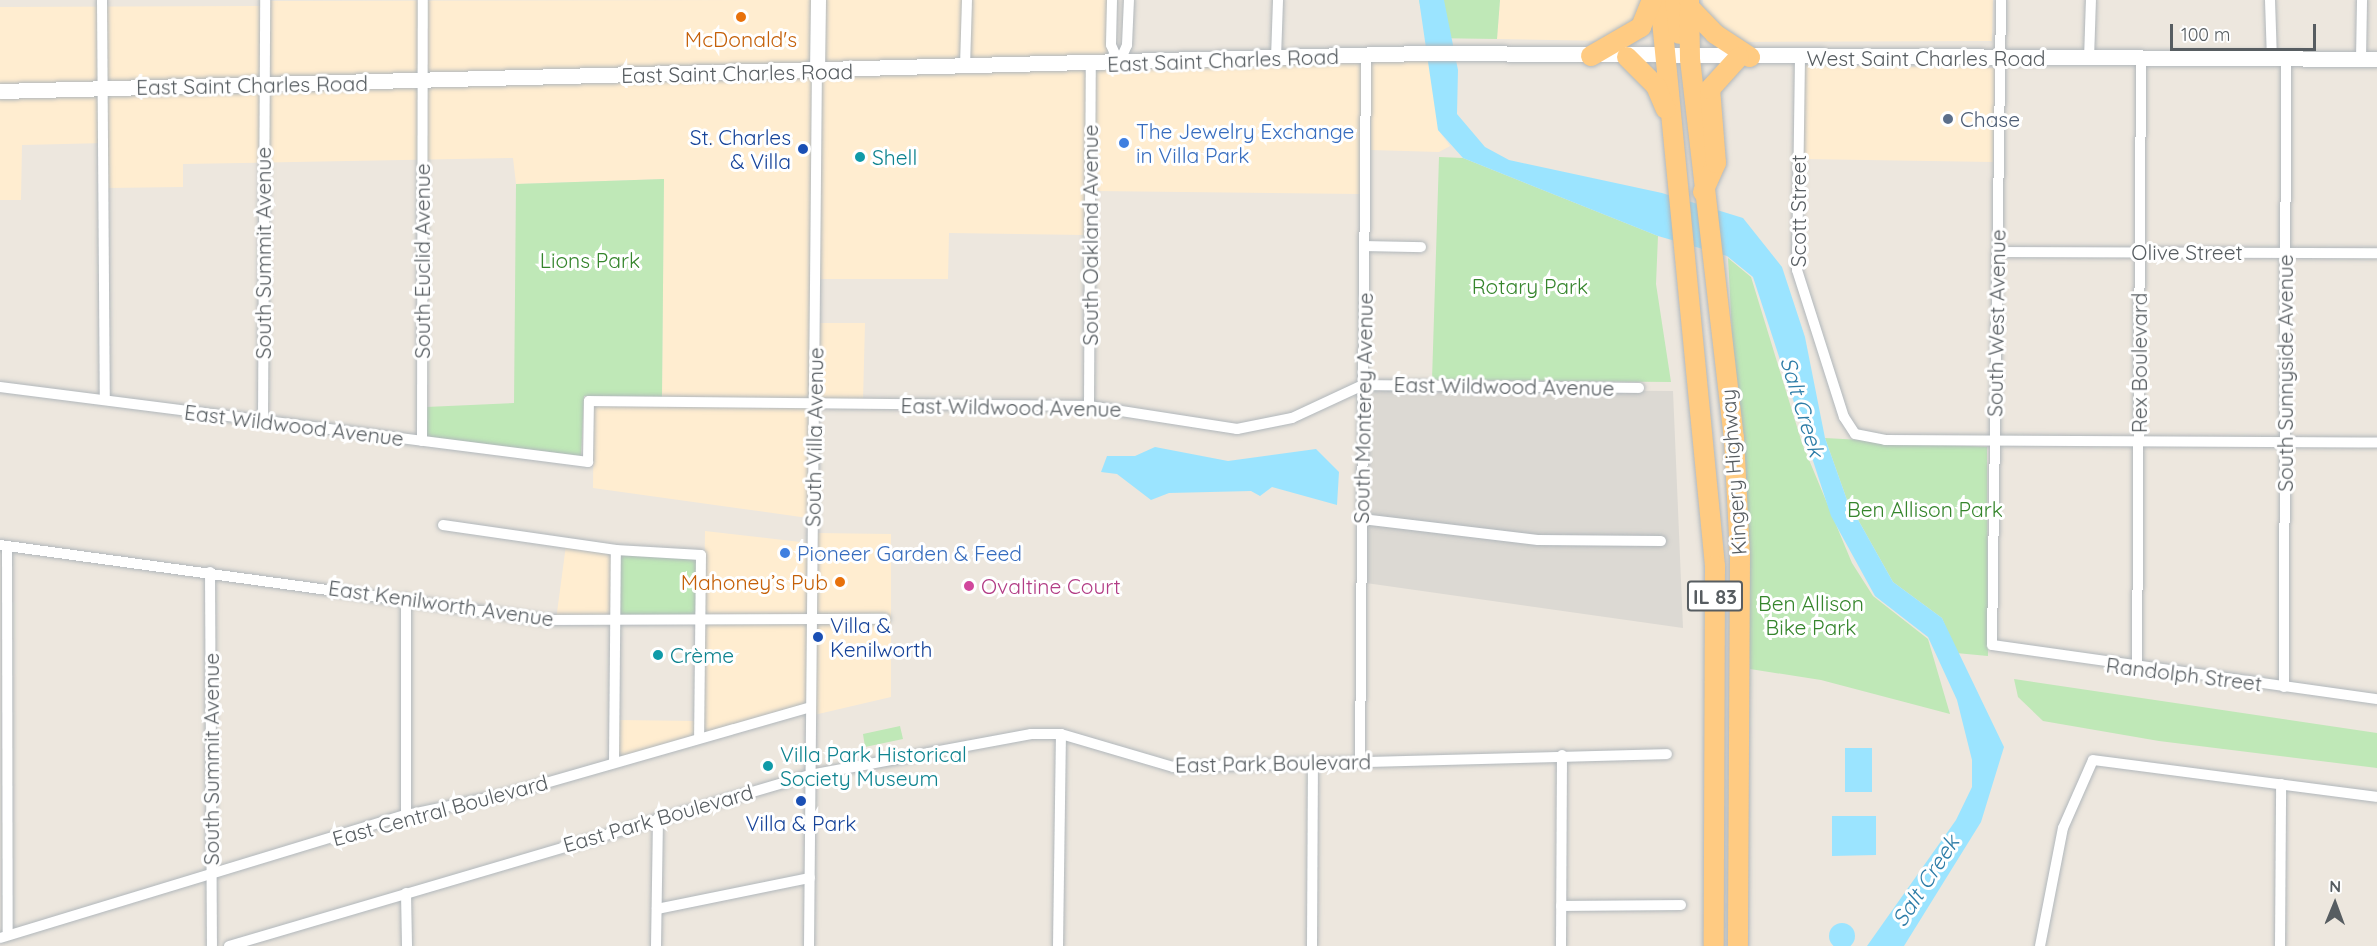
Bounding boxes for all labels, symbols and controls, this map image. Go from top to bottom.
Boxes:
marker: McDonald's [734,10,748,24]
scale bar [2173,12,2318,50]
text: 100 m [2181,23,2230,46]
place label: McDonald's [685,26,797,52]
street label: East Saint Charles Road [1107,43,1339,77]
street label: West Saint Charles Road [1806,45,2046,71]
street label: East Saint Charles Road [621,58,853,88]
street label: East Saint Charles Road [136,70,368,100]
place label: Chase [1960,106,2020,132]
marker: Chase [1941,112,1955,126]
place label: The Jewelry Exchange in Villa Park [1136,118,1354,168]
place label: St. Charles & Villa [690,124,791,174]
street label: South Oakland Avenue [1077,124,1103,346]
marker: The Jewelry Exchange in Villa Park [1117,136,1131,150]
marker: St. Charles & Villa [796,142,810,156]
place label: Shell [872,144,917,170]
street label: South Summit Avenue [250,147,276,359]
marker: Shell [853,150,867,164]
street label: Scott Street [1785,155,1811,267]
street label: South Euclid Avenue [409,163,435,359]
street label: South West Avenue [1982,229,2010,417]
street label: Olive Street [2131,239,2243,265]
park label: Lions Park [540,247,640,273]
street label: South Sunnyside Avenue [2272,254,2298,492]
park label: Rotary Park [1472,273,1588,299]
street label: South Monterey Avenue [1348,292,1378,524]
street label: Rex Boulevard [2126,293,2152,433]
street label: South Villa Avenue [800,347,828,527]
water label: Salt Creek [1774,354,1830,460]
street label: East Wildwood Avenue [1393,371,1615,401]
street label: Kingery Highway [1715,388,1751,556]
street label: East Wildwood Avenue [900,392,1122,422]
street label: East Wildwood Avenue [183,399,405,451]
park label: Ben Allison Park [1847,496,2003,522]
place label: Pioneer Garden & Feed [797,540,1022,566]
marker: Pioneer Garden & Feed [778,546,792,560]
place label: Mahoney’s Pub [681,569,828,595]
place label: Ovaltine Court [981,573,1121,599]
street label: East Kenilworth Avenue [327,575,555,631]
marker: Mahoney’s Pub [833,575,847,589]
marker: Ovaltine Court [962,579,976,593]
road number: IL 83 [1686,579,1744,613]
park label: Ben Allison Bike Park [1758,590,1864,640]
place label: Villa & Kenilworth [830,612,932,662]
marker: Villa & Kenilworth [811,630,825,644]
place label: Crème [670,642,734,668]
marker: Crème [651,648,665,662]
street label: Randolph Street [2105,652,2263,696]
street label: South Summit Avenue [198,653,224,865]
place label: Villa Park Historical Society Museum [780,741,967,791]
street label: East Park Boulevard [1175,749,1371,777]
marker: Villa Park Historical Society Museum [761,759,775,773]
street label: East Central Boulevard [329,769,551,851]
street label: East Park Boulevard [560,779,756,857]
marker: Villa & Park [794,794,808,808]
place label: Villa & Park [745,810,857,836]
water label: Salt Creek [1887,831,1965,931]
north arrow [2305,874,2365,934]
text: N [2329,876,2341,896]

